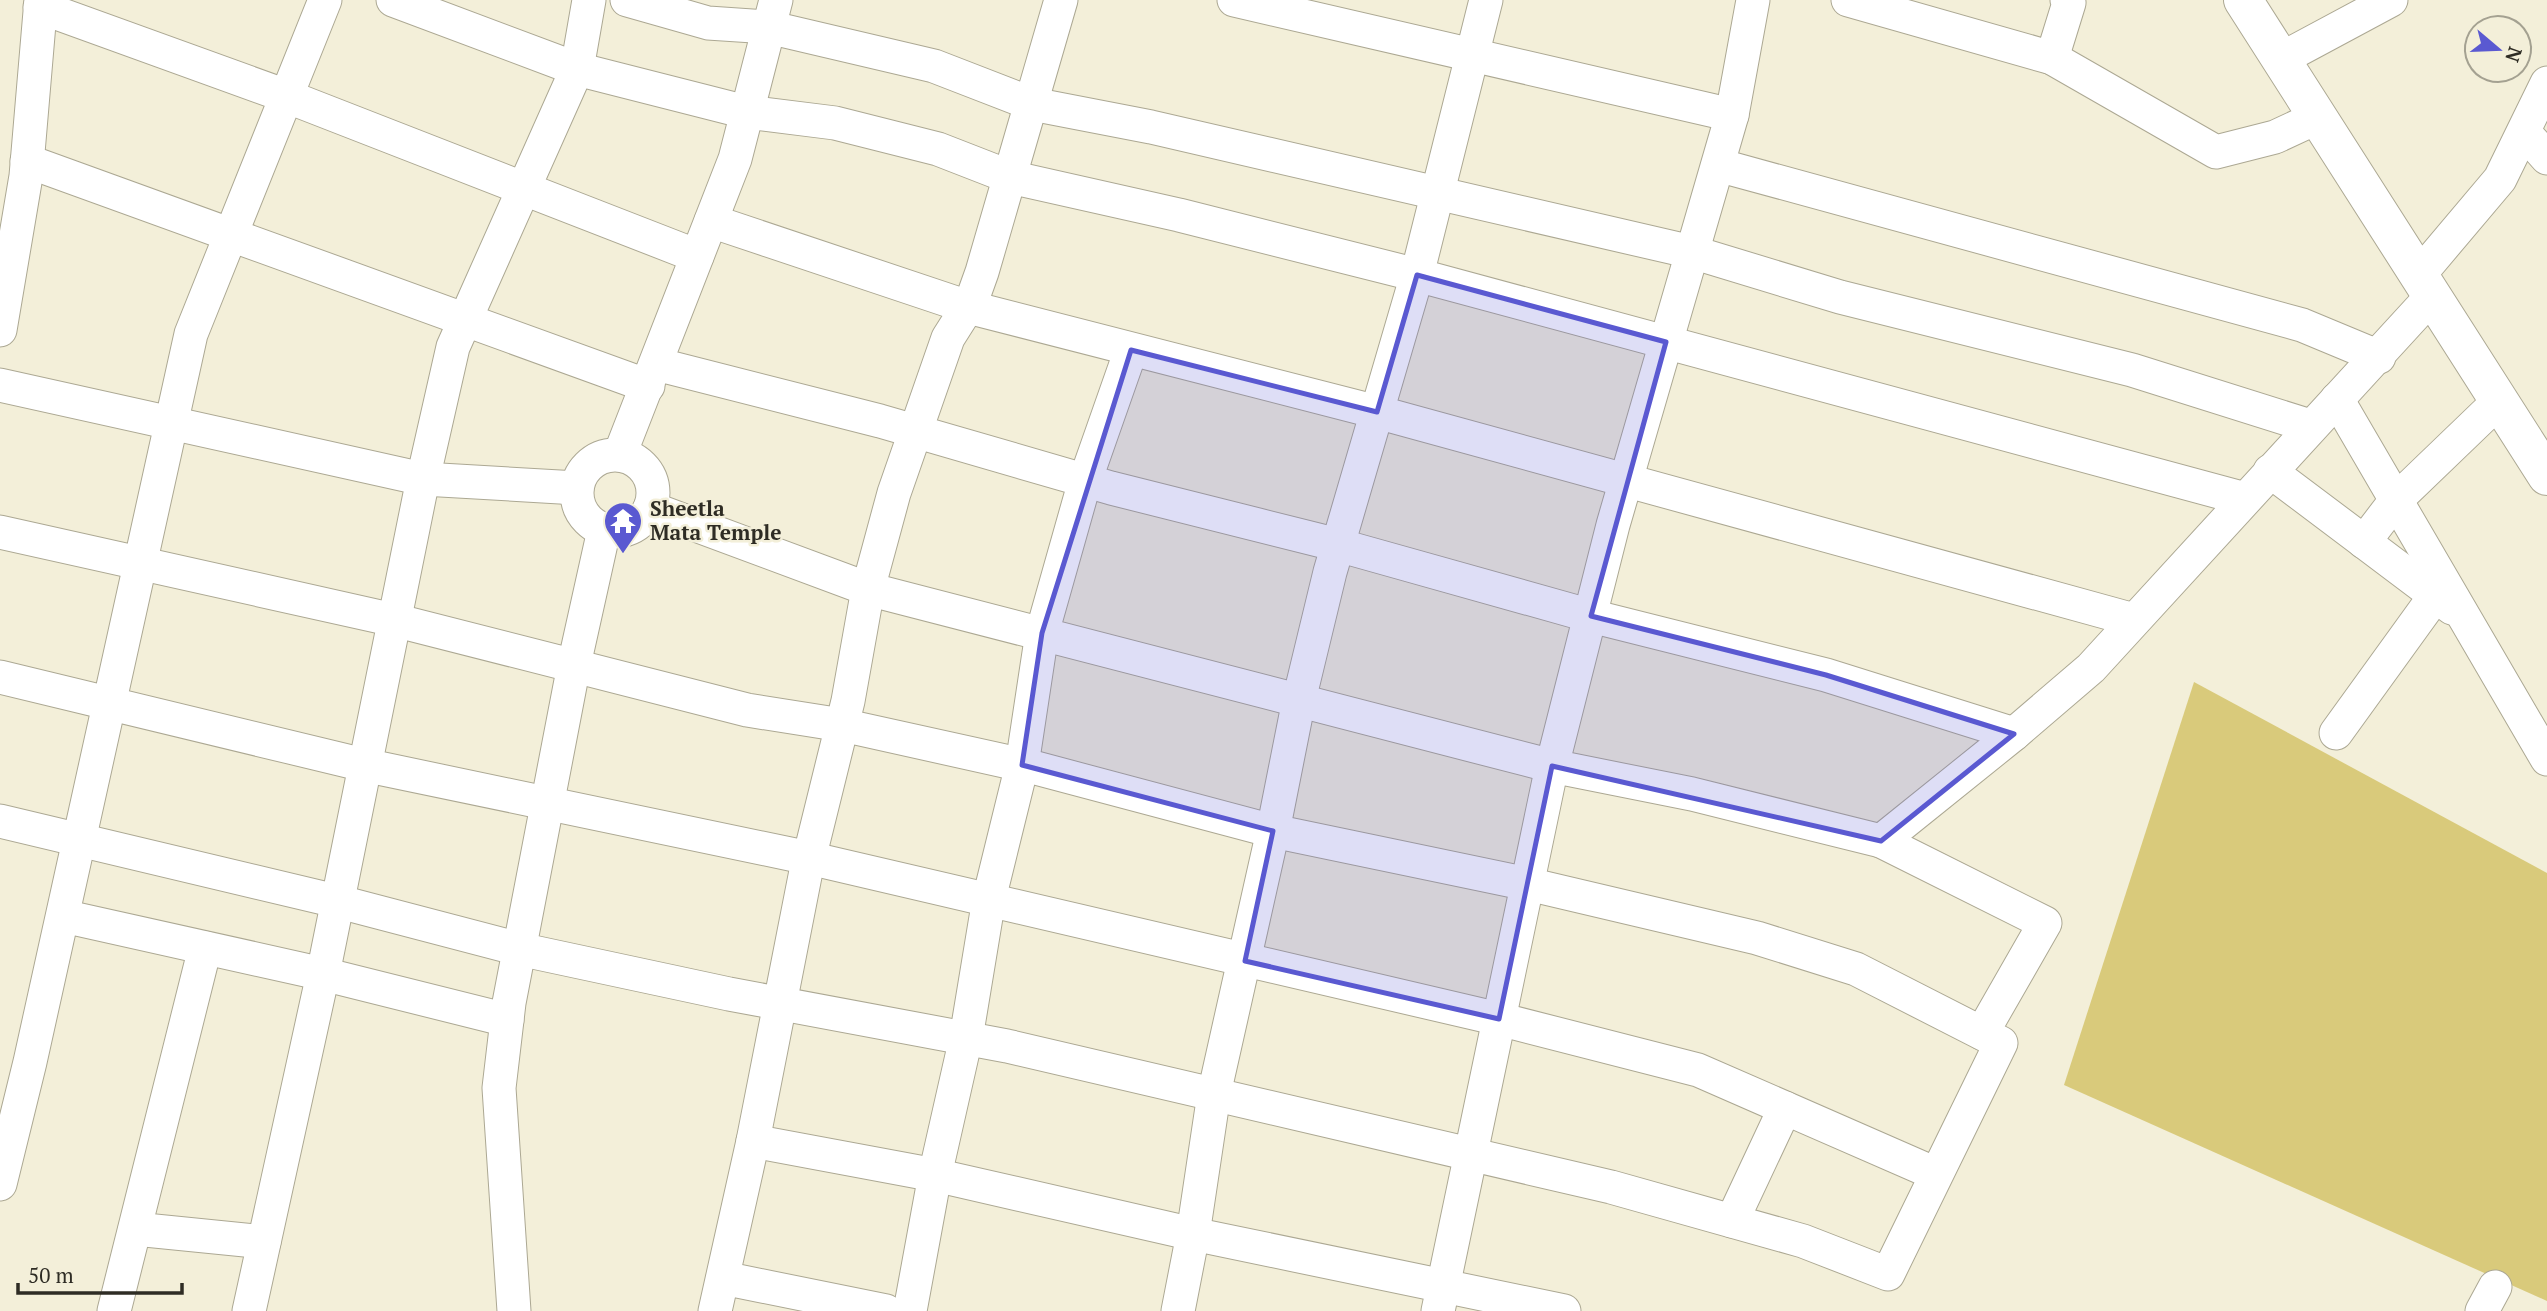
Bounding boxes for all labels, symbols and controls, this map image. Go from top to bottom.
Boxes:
north arrow [2463,14,2533,84]
text: N [2500,44,2529,66]
place label: Sheetla Mata Temple [650,494,782,546]
temple icon: Sheetla Mata Temple [602,500,644,555]
scale bar [18,1252,182,1296]
text: 50 m [28,1261,74,1289]

